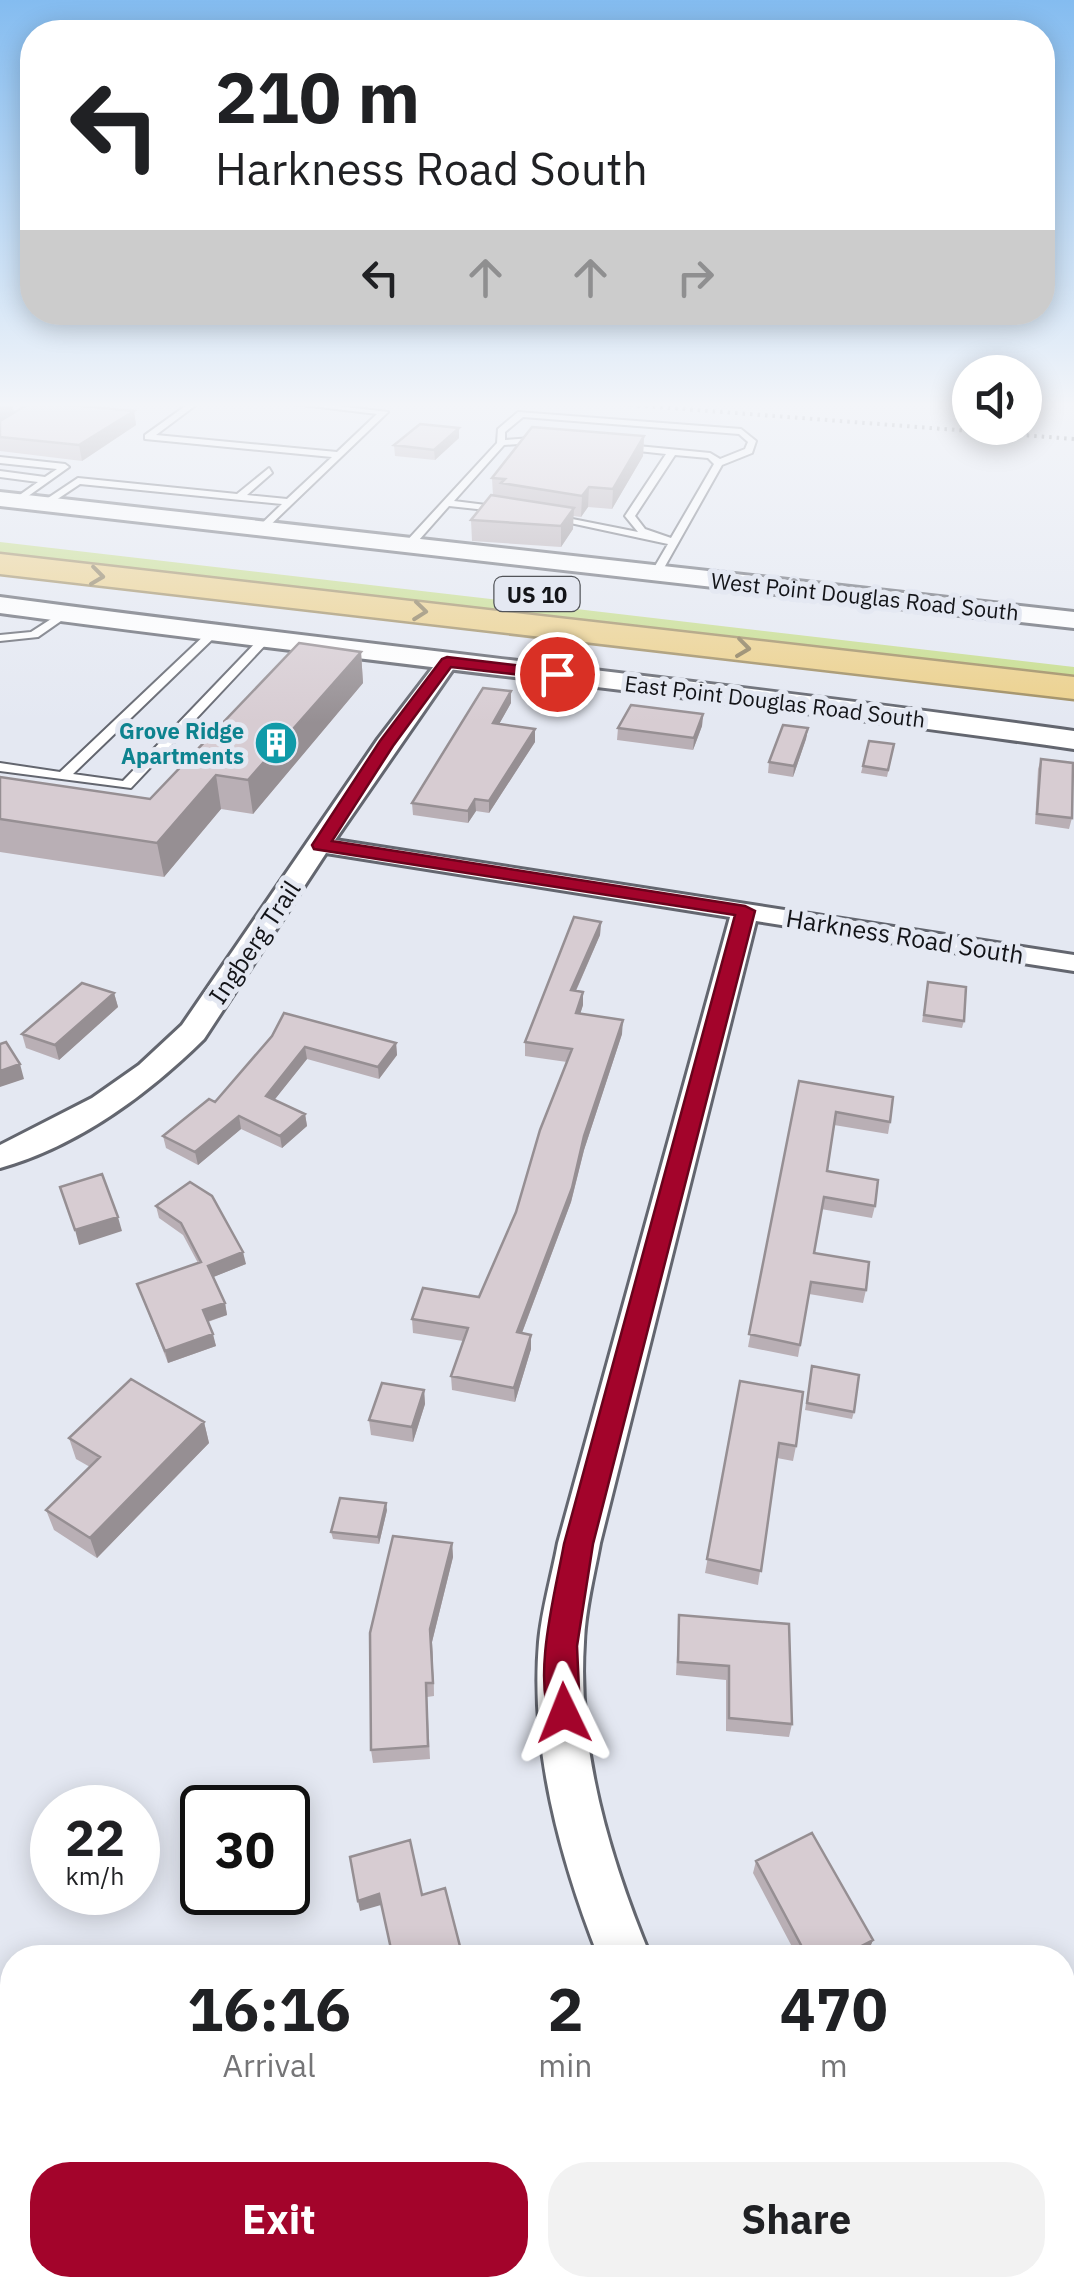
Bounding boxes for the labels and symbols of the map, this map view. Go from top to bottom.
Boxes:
one-way arrow [89,565,105,586]
street label: West Point Douglas Road South [710,565,1020,627]
road number: US 10 [494,577,580,611]
one-way arrow [412,600,428,622]
pin [515,632,600,717]
one-way arrow [735,637,751,658]
street label: East Point Douglas Road South [623,668,927,734]
place label: Grove Ridge Apartments [119,716,244,770]
building icon: Grove Ridge Apartments [253,720,299,766]
street label: Ingberg Trail [201,874,307,1010]
street label: Harkness Road South [784,901,1026,971]
position arrow [512,1661,616,1765]
speed limit sign: 30 [180,1785,310,1915]

